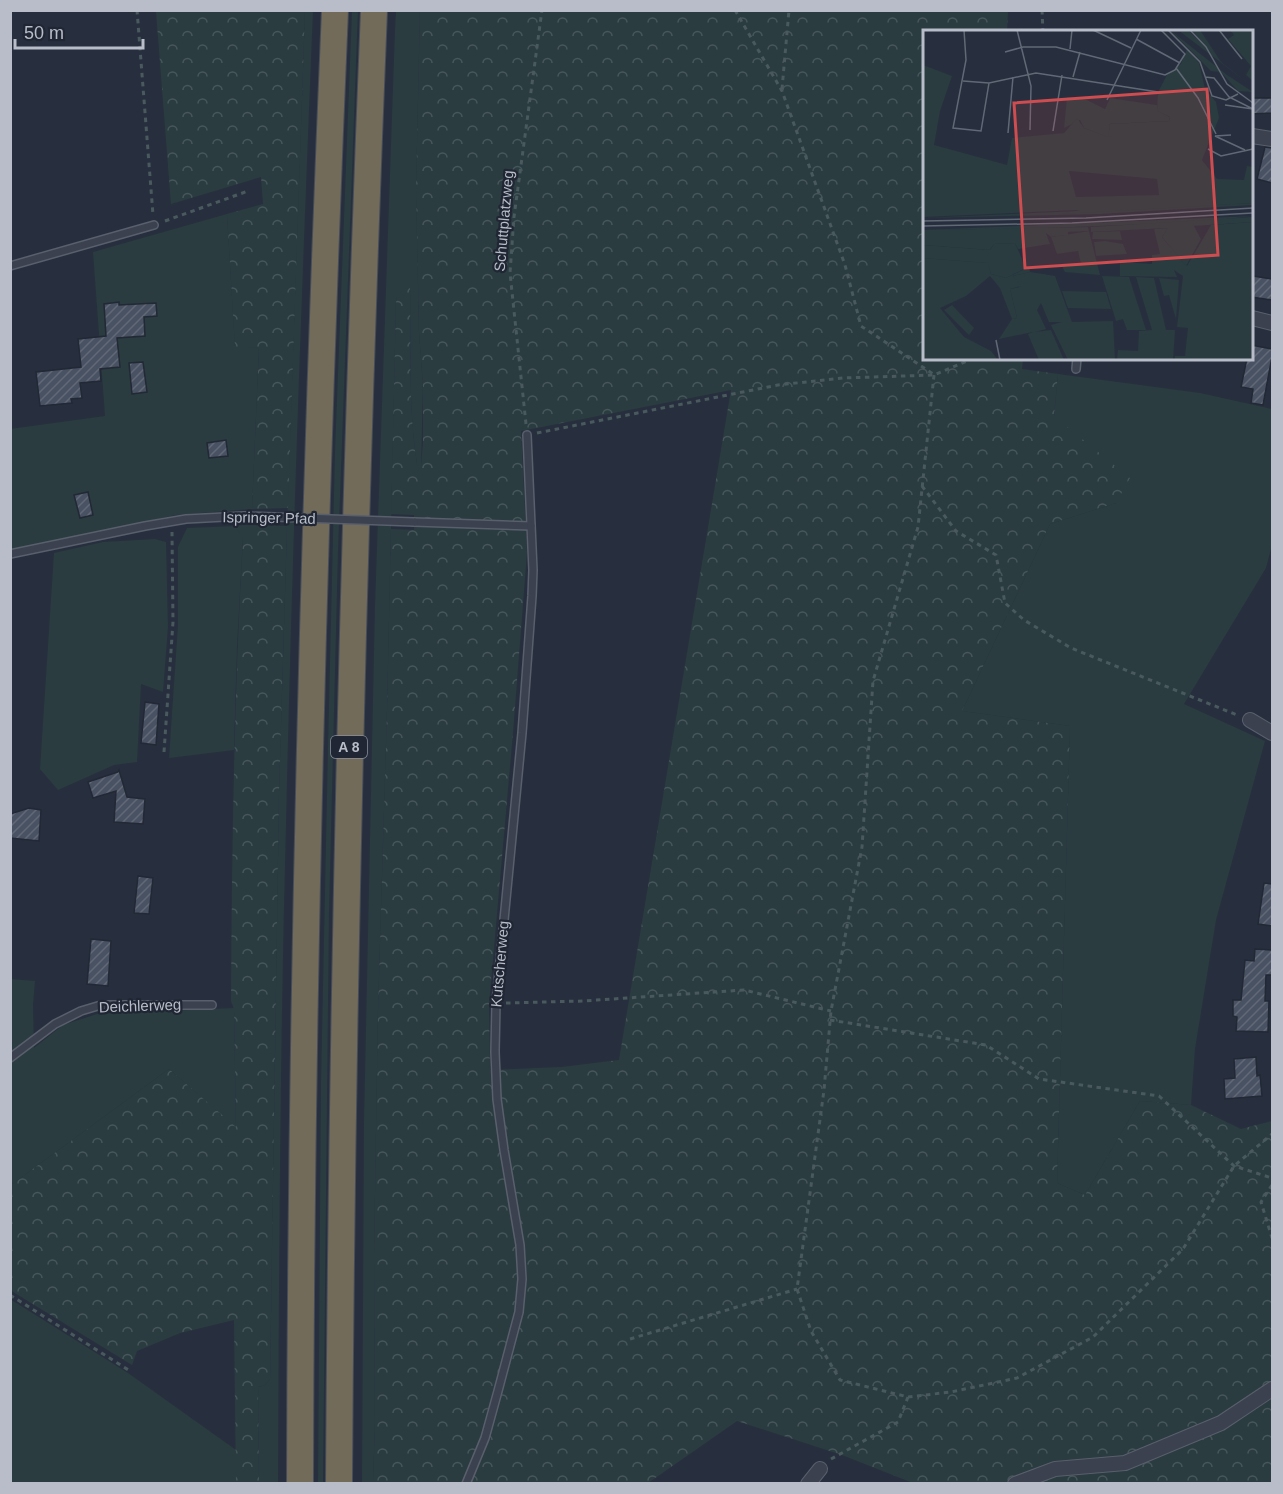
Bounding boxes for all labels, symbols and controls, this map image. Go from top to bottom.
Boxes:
scale bar [15,12,142,50]
text: 50 m [24,23,64,43]
inset map [923,30,1253,360]
street label: Schuttplatzweg [491,170,516,272]
street label: Ispringer Pfad [222,508,316,527]
road number: A 8 [331,736,367,758]
street label: Kutscherweg [487,920,512,1008]
street label: Deichlerweg [98,996,182,1015]

